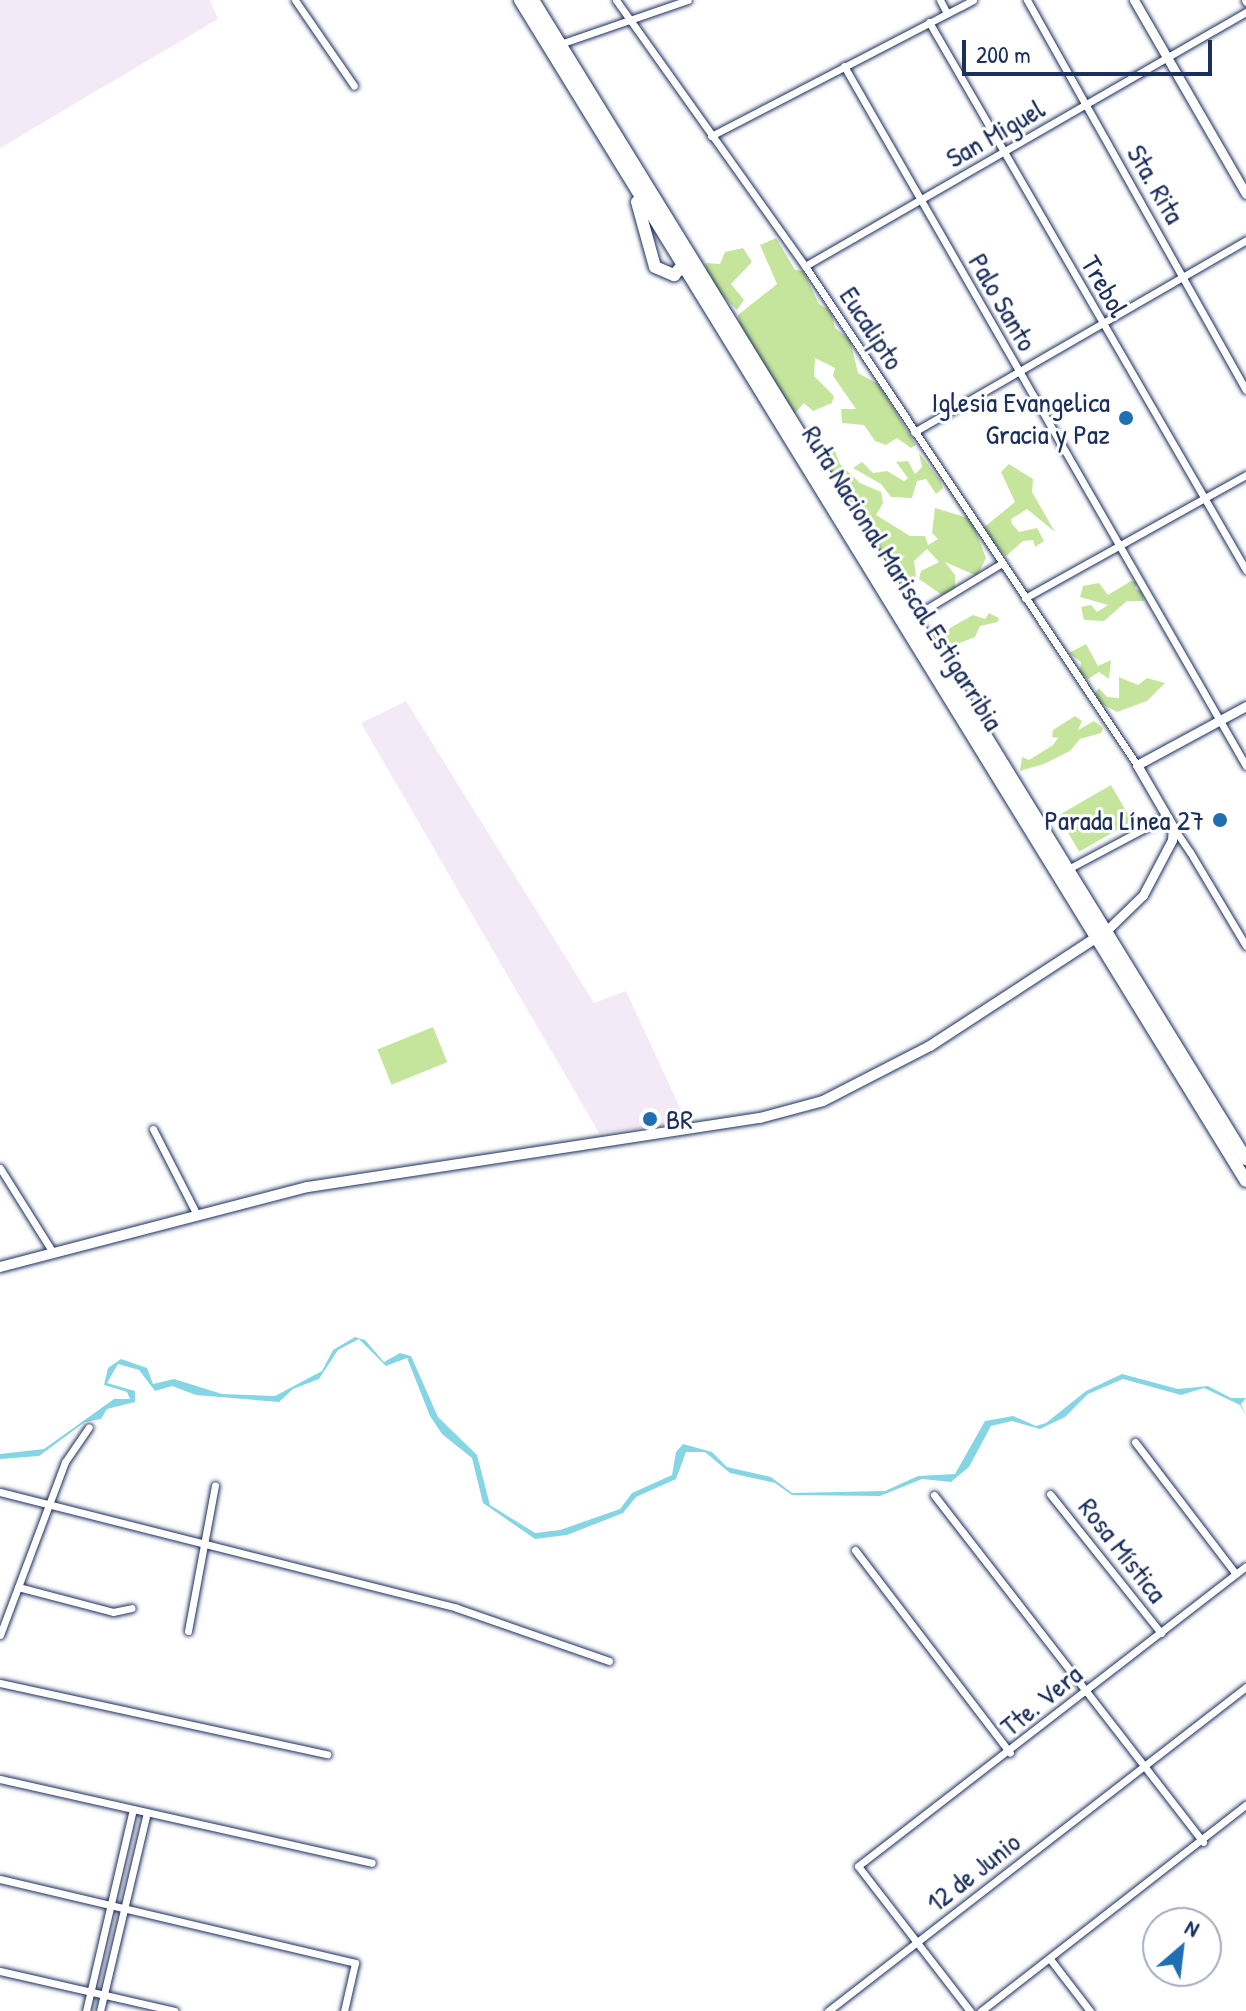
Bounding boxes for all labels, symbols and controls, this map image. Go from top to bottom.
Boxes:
scale bar [966,24,1216,74]
text: 200 m [976,38,1031,70]
street label: San Miguel [940,91,1050,175]
street label: Sta. Rita [1120,139,1192,229]
street label: Palo Santo [962,247,1044,357]
street label: Trebol [1074,249,1136,323]
street label: Eucalipto [833,280,911,376]
place label: Iglesia Evangelica Gracia y Paz [932,385,1110,451]
marker: Iglesia Evangelica Gracia y Paz [1117,409,1135,427]
street label: Ruta Nacional Mariscal Estigarribia [795,419,1011,737]
place label: Parada Línea 27 [1045,803,1204,837]
marker: Parada Línea 27 [1211,811,1229,829]
place label: BR [666,1102,693,1136]
marker: BR [641,1110,659,1128]
street label: Rosa Mística [1072,1491,1174,1609]
street label: Tte. Vera [994,1657,1088,1743]
street label: 12 de Junio [919,1825,1027,1919]
north arrow [1142,1907,1222,1987]
text: N [1180,1912,1205,1944]

